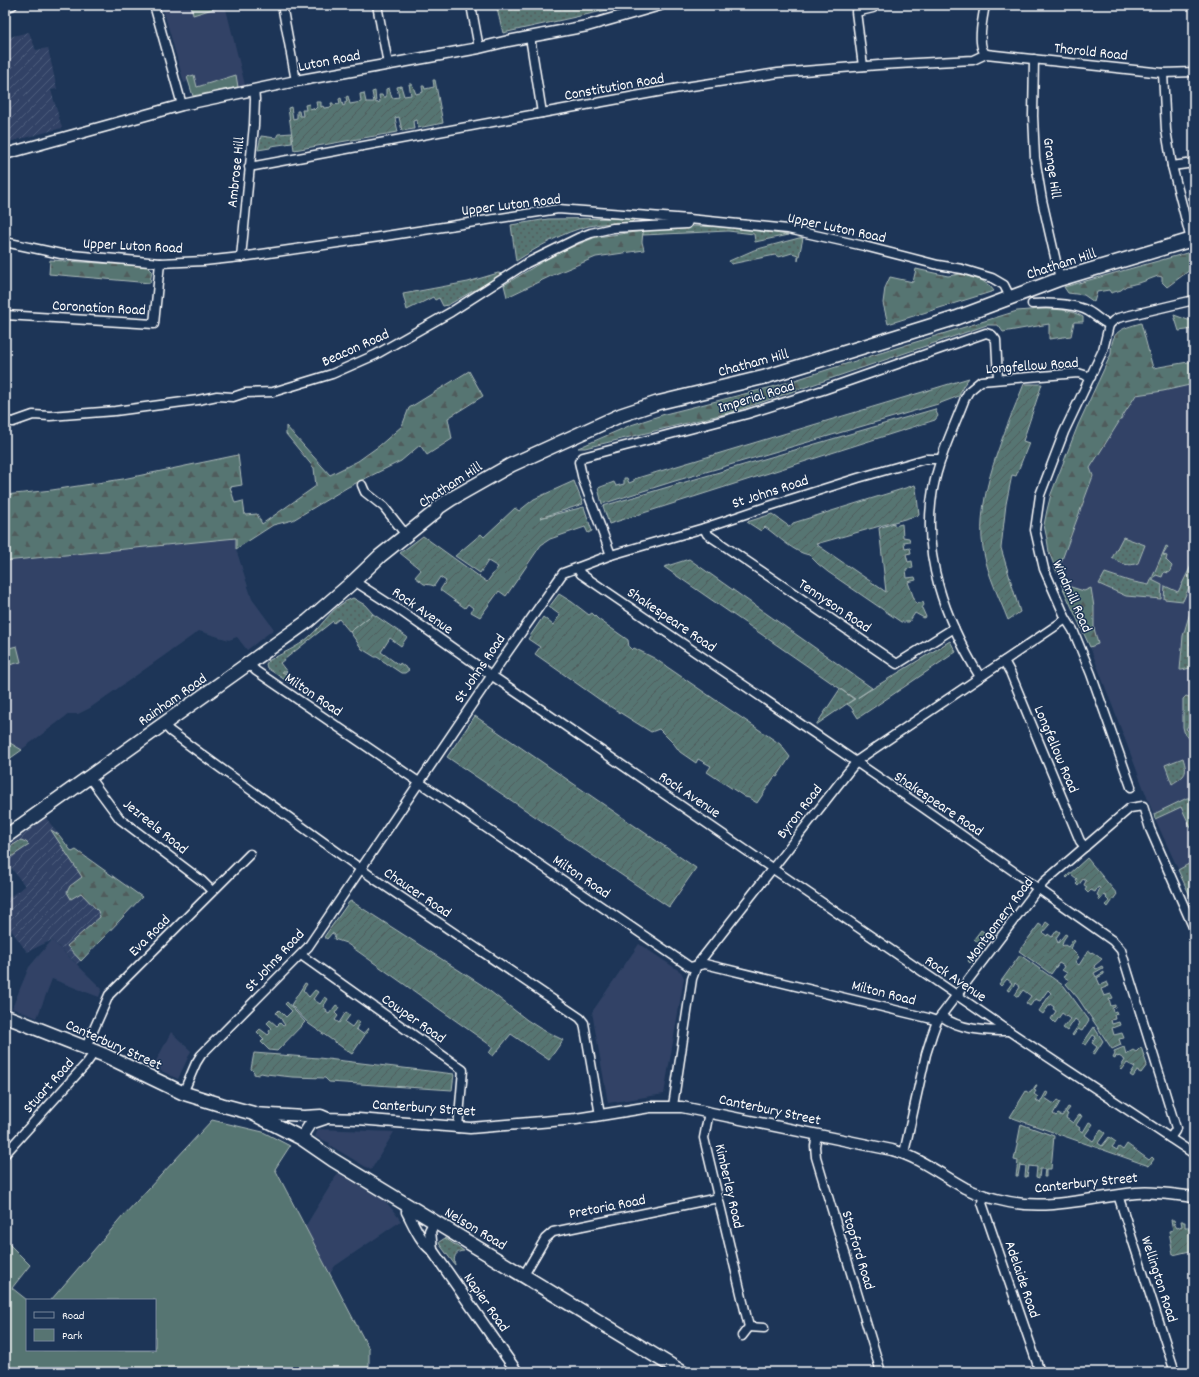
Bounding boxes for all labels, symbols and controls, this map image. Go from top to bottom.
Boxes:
street label: Thorold Road [1053,38,1129,68]
street label: Luton Road [296,45,363,79]
street label: Constitution Road [563,68,666,108]
street label: Ambrose Hill [222,135,252,209]
street label: Grange Hill [1036,136,1066,201]
street label: Upper Luton Road [460,189,562,223]
street label: Upper Luton Road [785,208,888,250]
street label: Upper Luton Road [82,233,183,261]
street label: Chatham Hill [1024,243,1100,286]
street label: Coronation Road [52,296,146,322]
street label: Beacon Road [319,324,393,373]
street label: Chatham Hill [716,344,792,384]
street label: Longfellow Road [985,353,1079,381]
street label: Imperial Road [716,376,798,420]
street label: Chatham Hill [415,457,488,515]
street label: St Johns Road [729,470,812,516]
street label: Windmill Road [1045,557,1097,636]
street label: Tennyson Road [793,574,875,639]
street label: Rock Avenue [387,582,457,641]
street label: Shakespeare Road [622,583,720,659]
street label: St Johns Road [449,630,512,708]
street label: Milton Road [279,668,346,723]
street label: Rainham Road [134,669,212,733]
street label: Longfellow Road [1027,703,1083,797]
street label: Rock Avenue [653,767,725,825]
street label: Shakespeare Road [889,767,987,843]
street label: Byron Road [772,780,829,844]
street label: Jezreels Road [118,794,192,861]
street label: Milton Road [547,850,614,905]
street label: Chaucer Road [379,863,455,924]
street label: Montgomery Road [961,873,1040,967]
street label: Eva Road [124,910,176,962]
street label: St Johns Road [240,925,311,998]
street label: Rock Avenue [919,951,991,1009]
street label: Milton Road [849,975,918,1013]
street label: Cowper Road [376,989,450,1050]
street label: Canterbury Street [61,1015,165,1077]
street label: Stuart Road [18,1054,80,1119]
street label: Canterbury Street [717,1089,823,1133]
street label: Canterbury Street [371,1094,477,1124]
street label: Kimberley Road [708,1142,748,1231]
street label: Canterbury Street [1034,1168,1139,1200]
street label: Pretoria Road [567,1190,648,1226]
street label: Nelson Road [440,1203,510,1257]
street label: Stopford Road [835,1208,880,1293]
street label: Wellington Road [1134,1234,1182,1325]
street label: Adelaide Road [998,1238,1045,1321]
street label: Napier Road [457,1269,514,1337]
legend [26,1299,156,1351]
text: Road [62,1308,84,1325]
text: Park [62,1328,83,1345]

